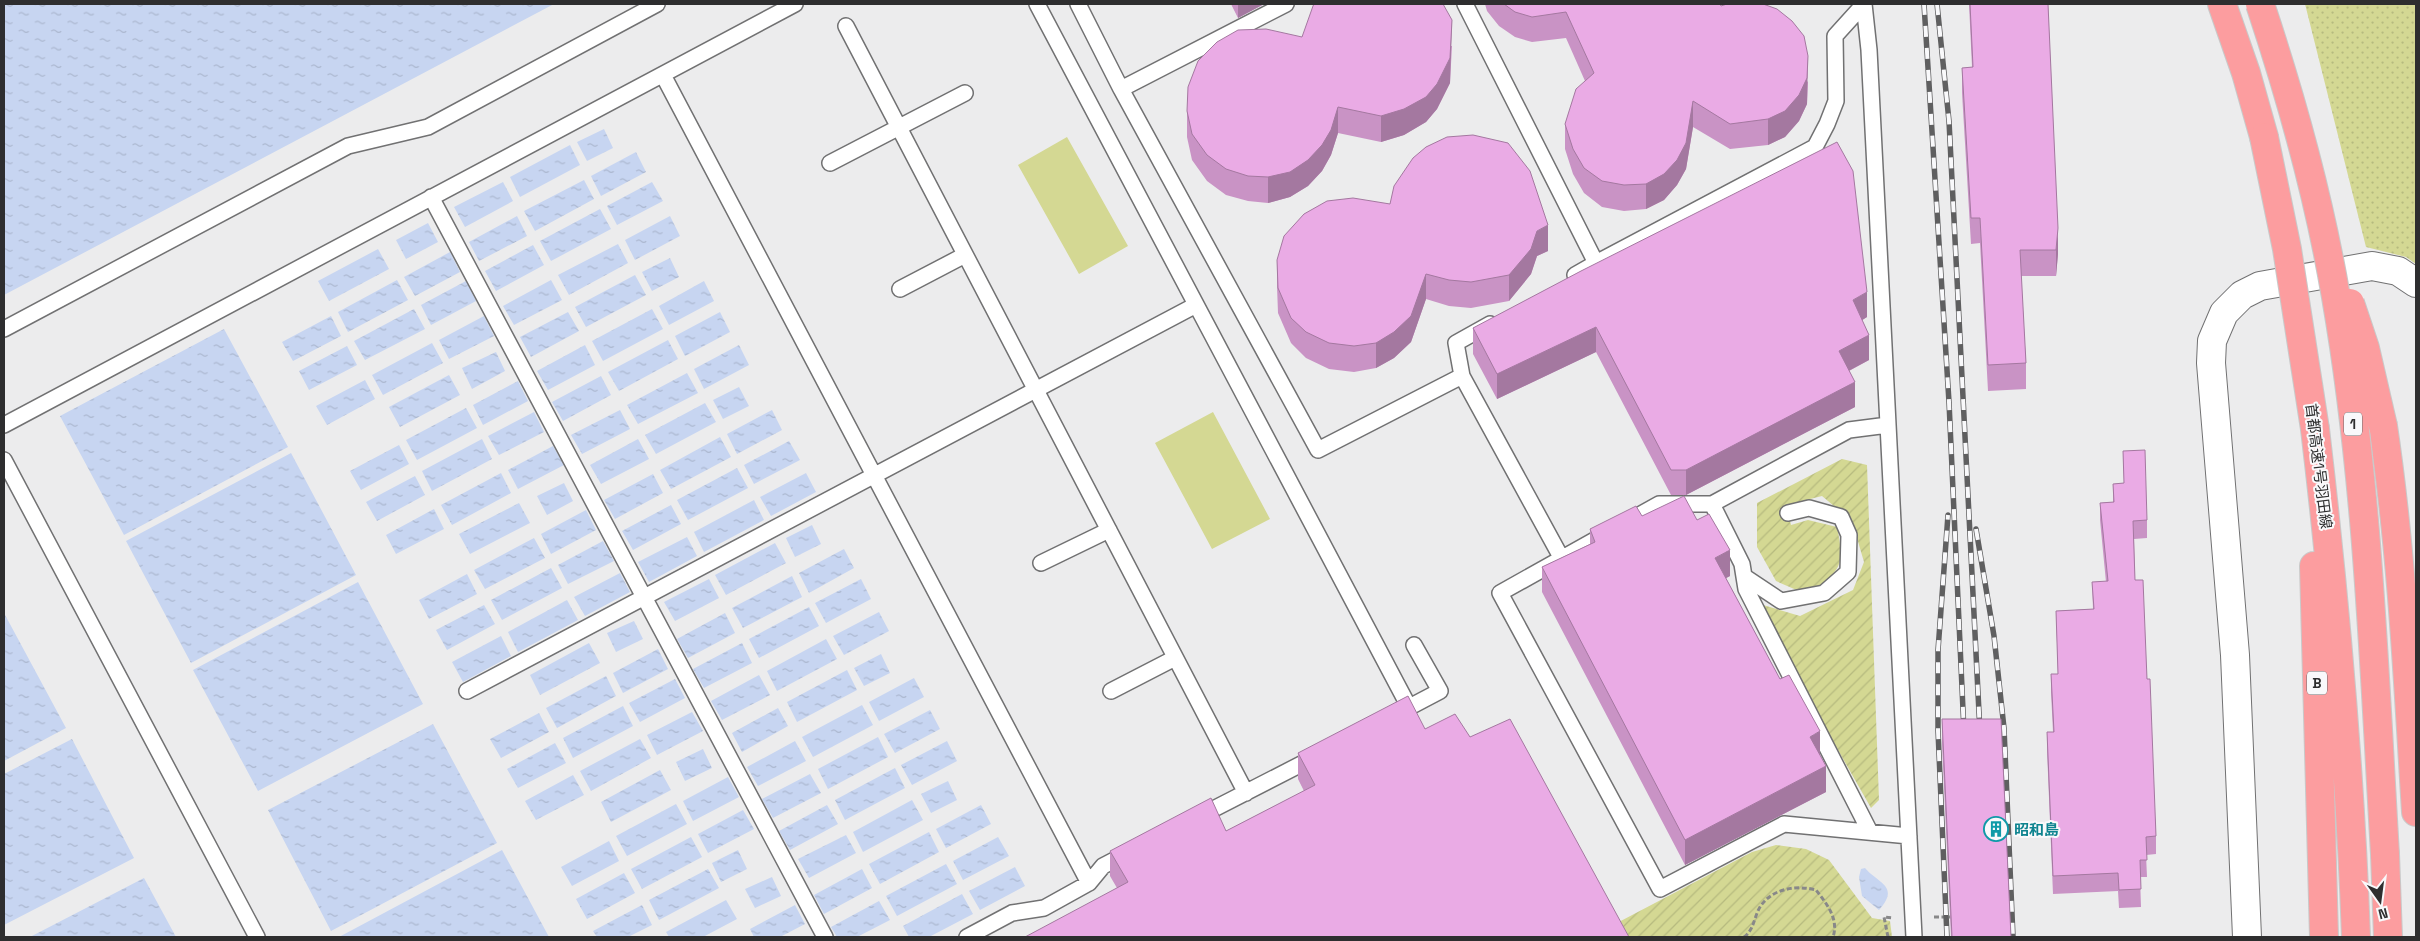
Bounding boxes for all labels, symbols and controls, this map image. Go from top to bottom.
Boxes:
street label: 首都高速1号羽田線 [2302,402,2336,530]
road number: 1 [2344,412,2362,436]
road number: B [2307,671,2327,694]
building icon: 昭和島 [1983,816,2009,842]
place label: 昭和島 [2014,820,2059,839]
north arrow [2355,876,2405,926]
text: N [2376,904,2390,923]

